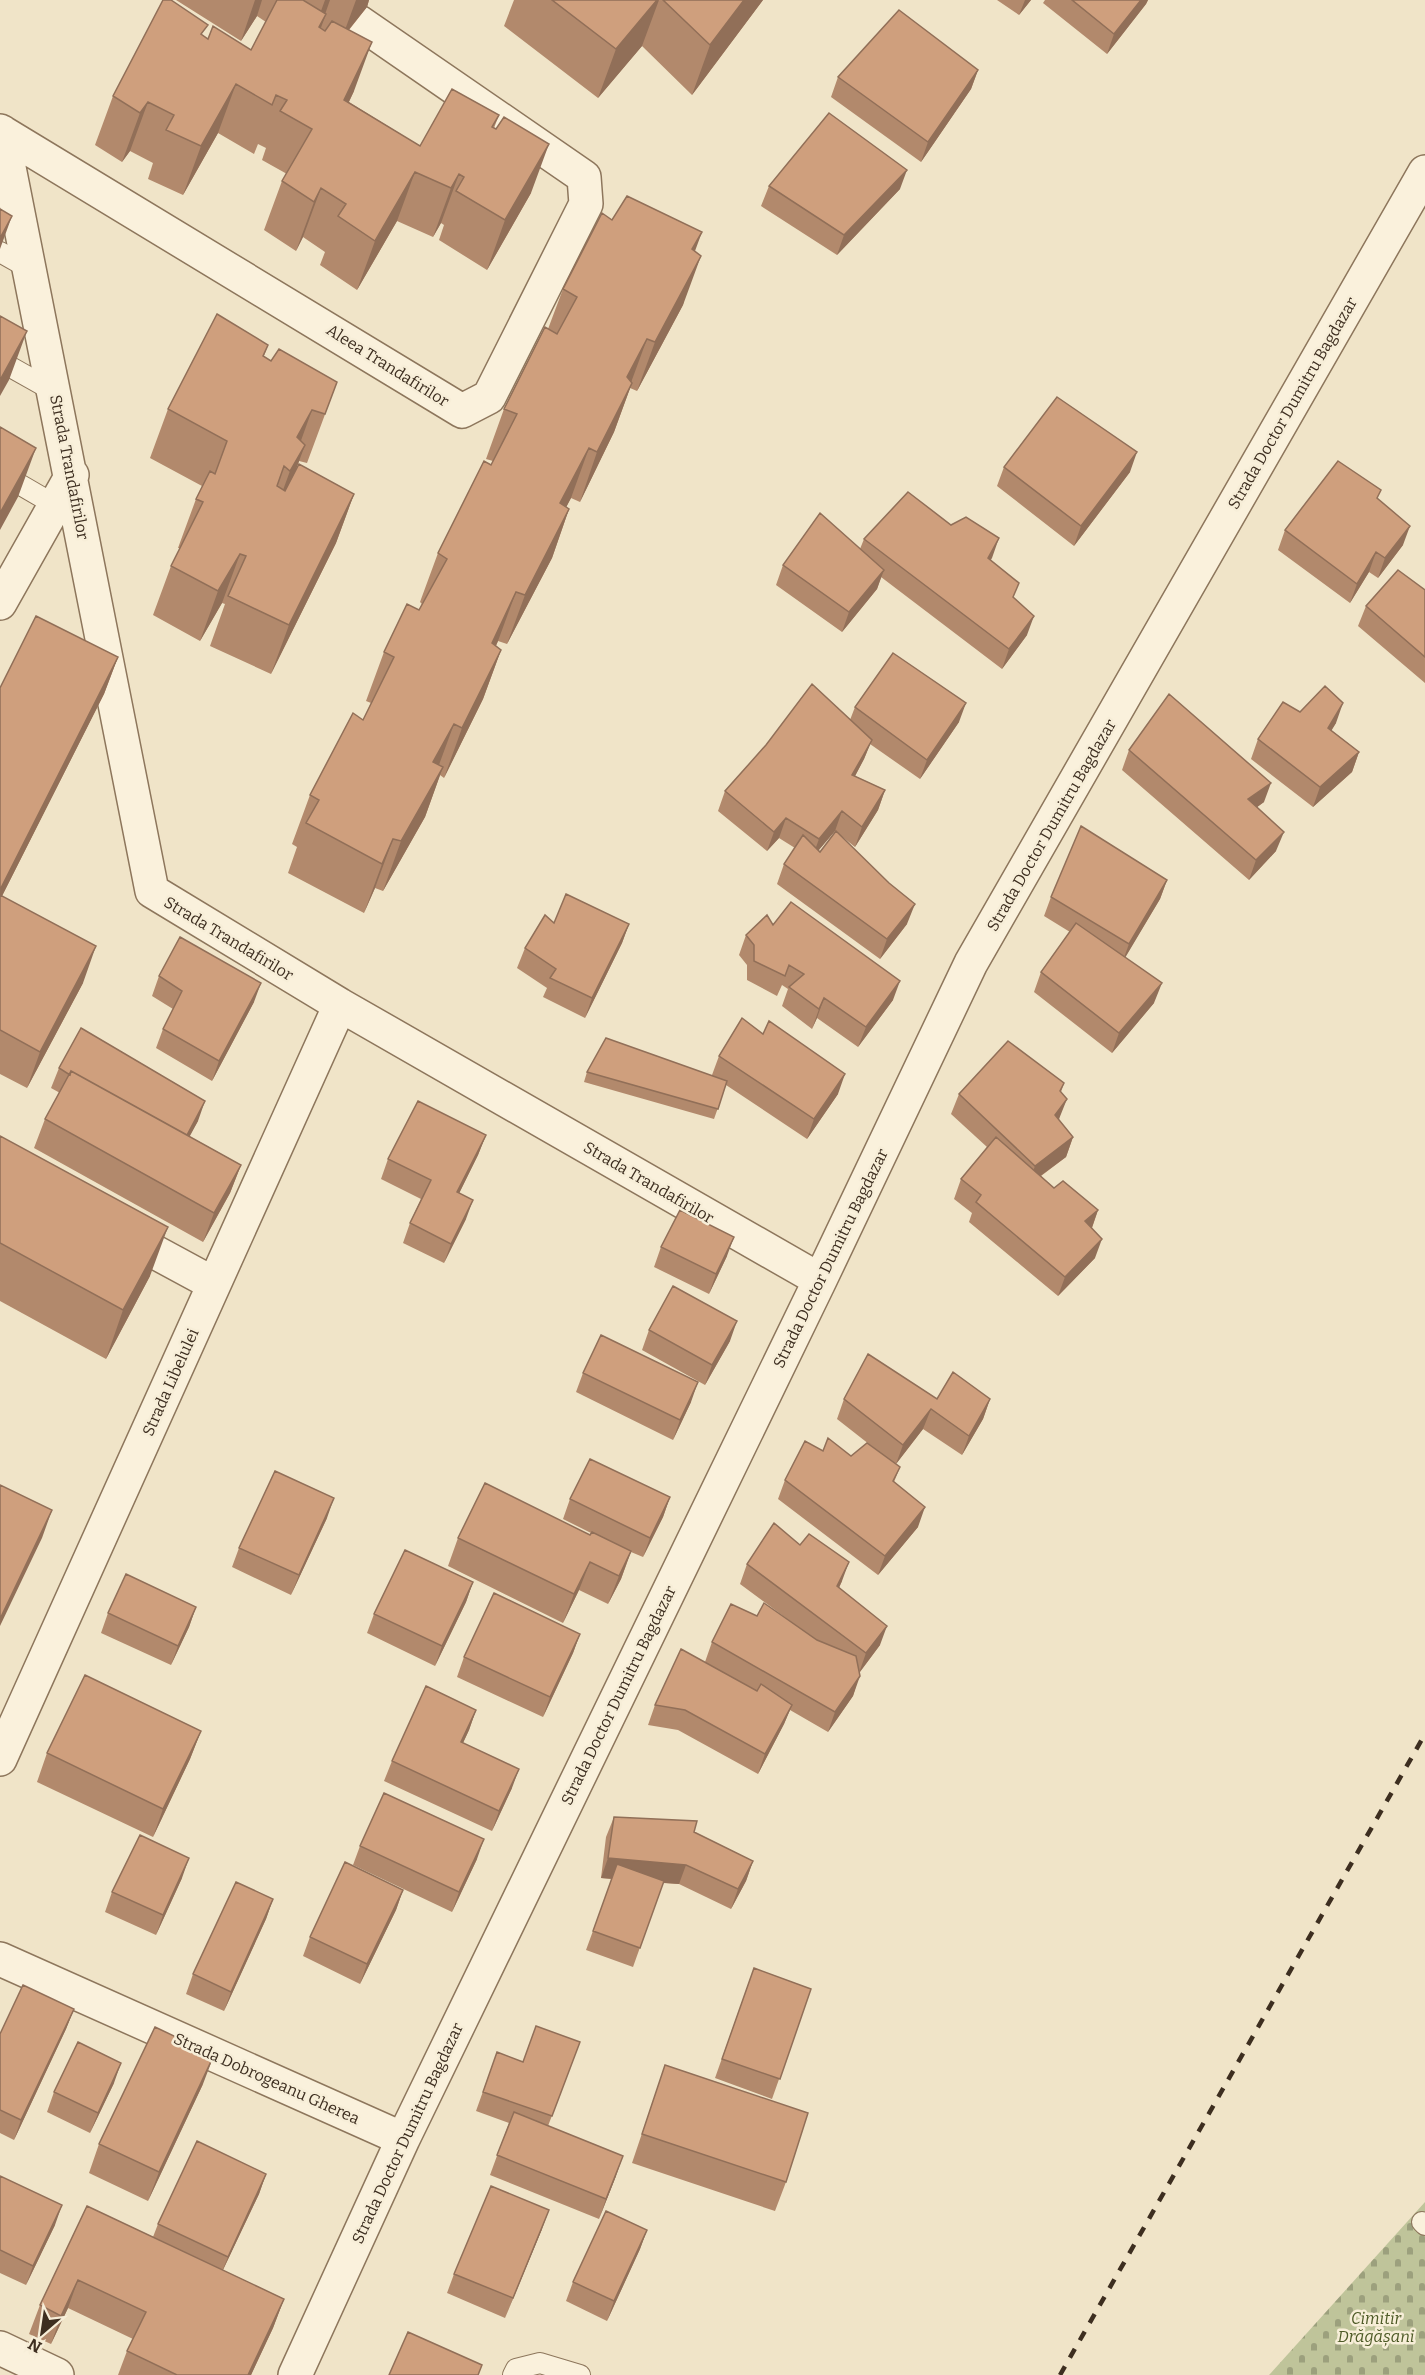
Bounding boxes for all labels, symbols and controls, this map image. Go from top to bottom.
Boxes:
street label: Strada Doctor Dumitru Bagdazar [1224,294,1361,513]
street label: Aleea Trandafirilor [323,320,452,411]
street label: Strada Trandafirilor [46,393,93,541]
street label: Strada Doctor Dumitru Bagdazar [983,716,1120,935]
street label: Strada Trandafirilor [161,892,297,984]
street label: Strada Trandafirilor [580,1137,717,1227]
street label: Strada Doctor Dumitru Bagdazar [769,1146,892,1371]
street label: Strada Libelulei [138,1325,203,1439]
street label: Strada Doctor Dumitru Bagdazar [557,1583,680,1808]
street label: Strada Doctor Dumitru Bagdazar [348,2020,467,2247]
street label: Strada Dobrogeanu Gherea [171,2029,363,2128]
north arrow [12,2303,72,2363]
park label: Cimitir Drăgășani [1338,2309,1415,2347]
text: N [25,2334,45,2357]

